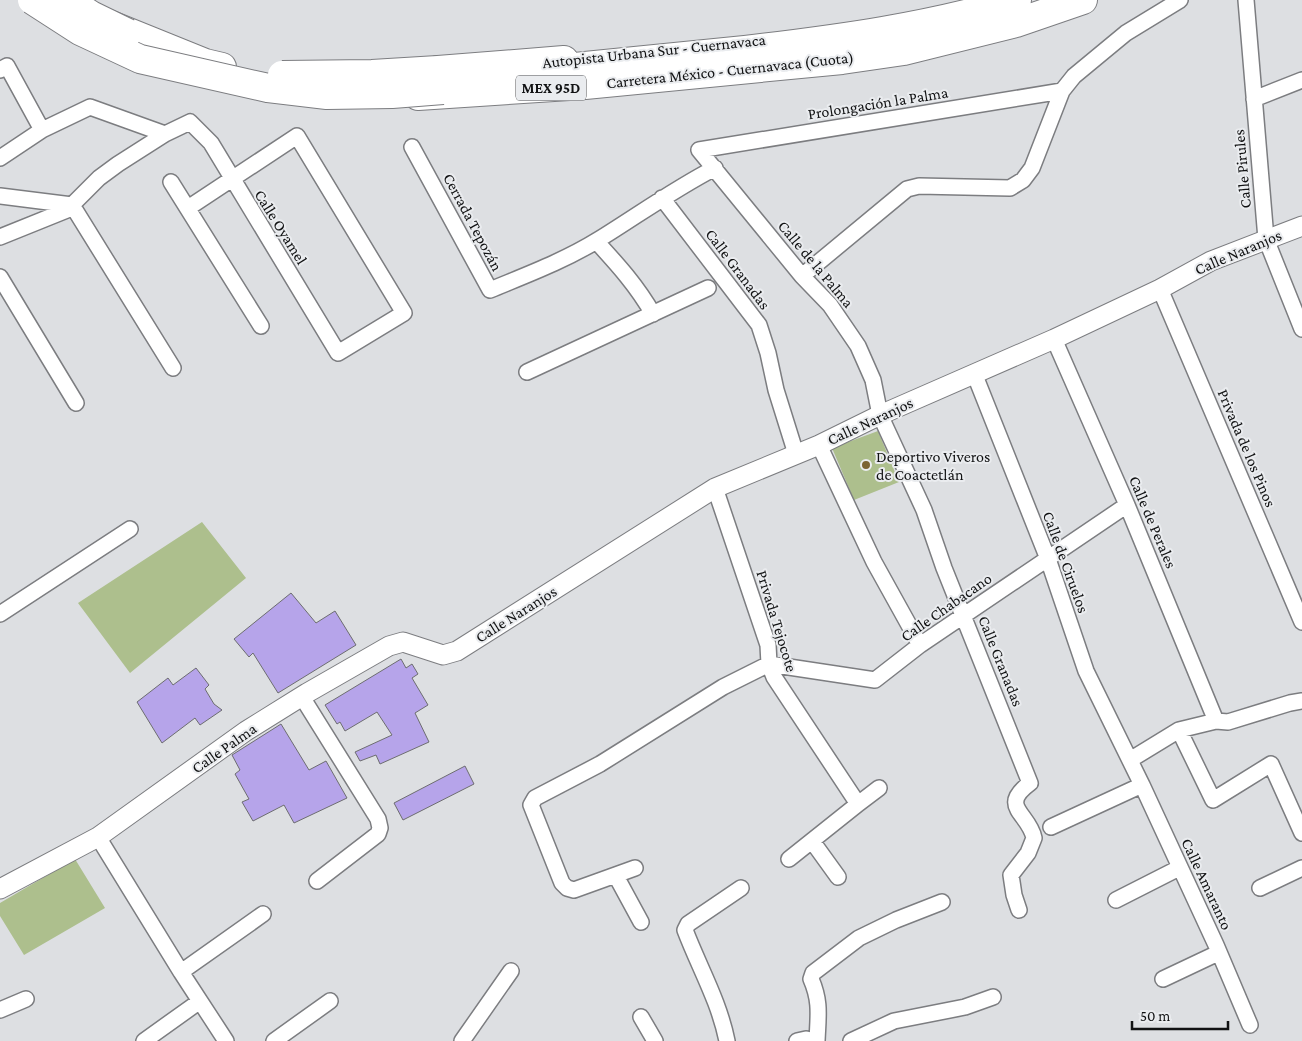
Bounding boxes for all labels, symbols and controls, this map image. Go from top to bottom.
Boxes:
street label: Autopista Urbana Sur - Cuernavaca [542,31,767,72]
street label: Carretera México - Cuernavaca (Cuota) [605,49,855,92]
road number: MEX 95D [516,76,586,100]
street label: Prolongación la Palma [807,83,950,123]
street label: Calle Pirules [1230,129,1254,209]
street label: Cerrada Tepozán [439,170,506,274]
street label: Calle Oyamel [251,187,311,268]
street label: Calle de la Palma [775,217,858,311]
street label: Calle Granadas [702,225,774,313]
street label: Calle Naranjos [1192,226,1284,279]
street label: Privada de los Pinos [1214,387,1280,509]
street label: Calle Naranjos [824,394,916,449]
place label: Deportivo Viveros de Coactetlán [876,448,990,483]
marker: Deportivo Viveros de Coactetlán [860,459,872,471]
street label: Calle de Perales [1126,473,1180,571]
street label: Calle de Ciruelos [1040,509,1092,615]
street label: Privada Tejocote [753,568,800,674]
street label: Calle Chabacano [897,569,995,645]
street label: Calle Naranjos [472,582,560,647]
street label: Calle Granadas [975,613,1027,709]
street label: Calle Palma [188,719,260,776]
street label: Calle Amaranto [1178,836,1236,933]
scale bar [1132,998,1228,1030]
text: 50 m [1140,1008,1170,1024]

